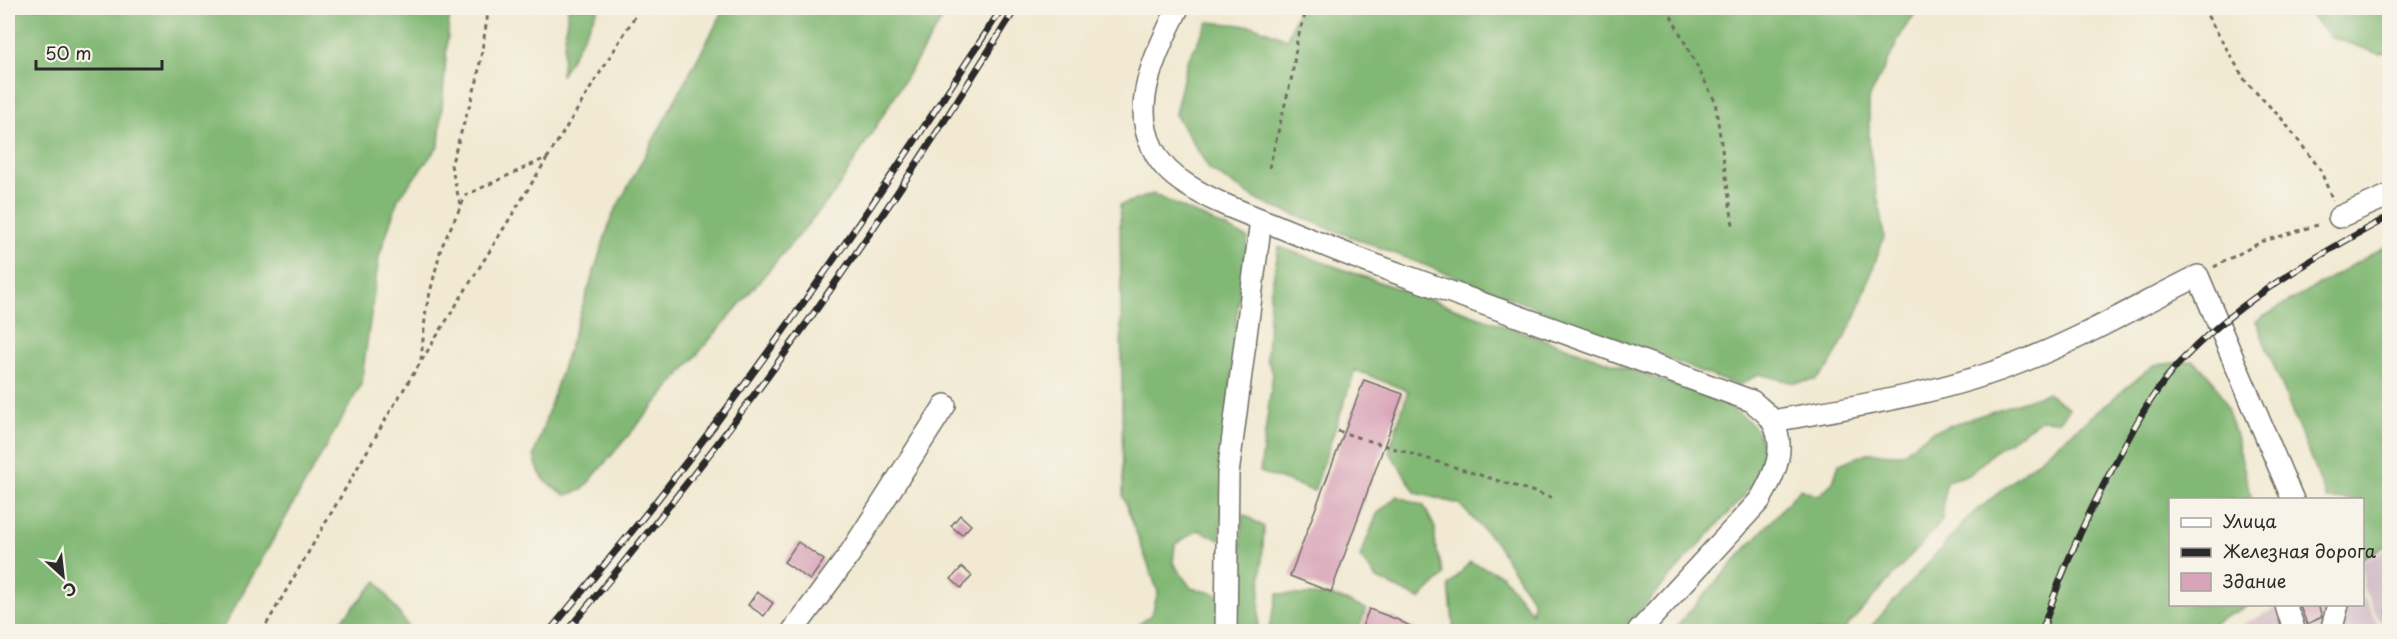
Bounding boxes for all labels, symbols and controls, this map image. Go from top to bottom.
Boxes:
scale bar [36,33,162,71]
text: 50 m [45,39,92,66]
legend [2169,498,2364,606]
text: Улица [2223,507,2277,534]
text: Железная дорога [2223,537,2377,564]
north arrow [33,546,93,606]
text: Здание [2223,567,2286,594]
text: С [59,577,81,604]

